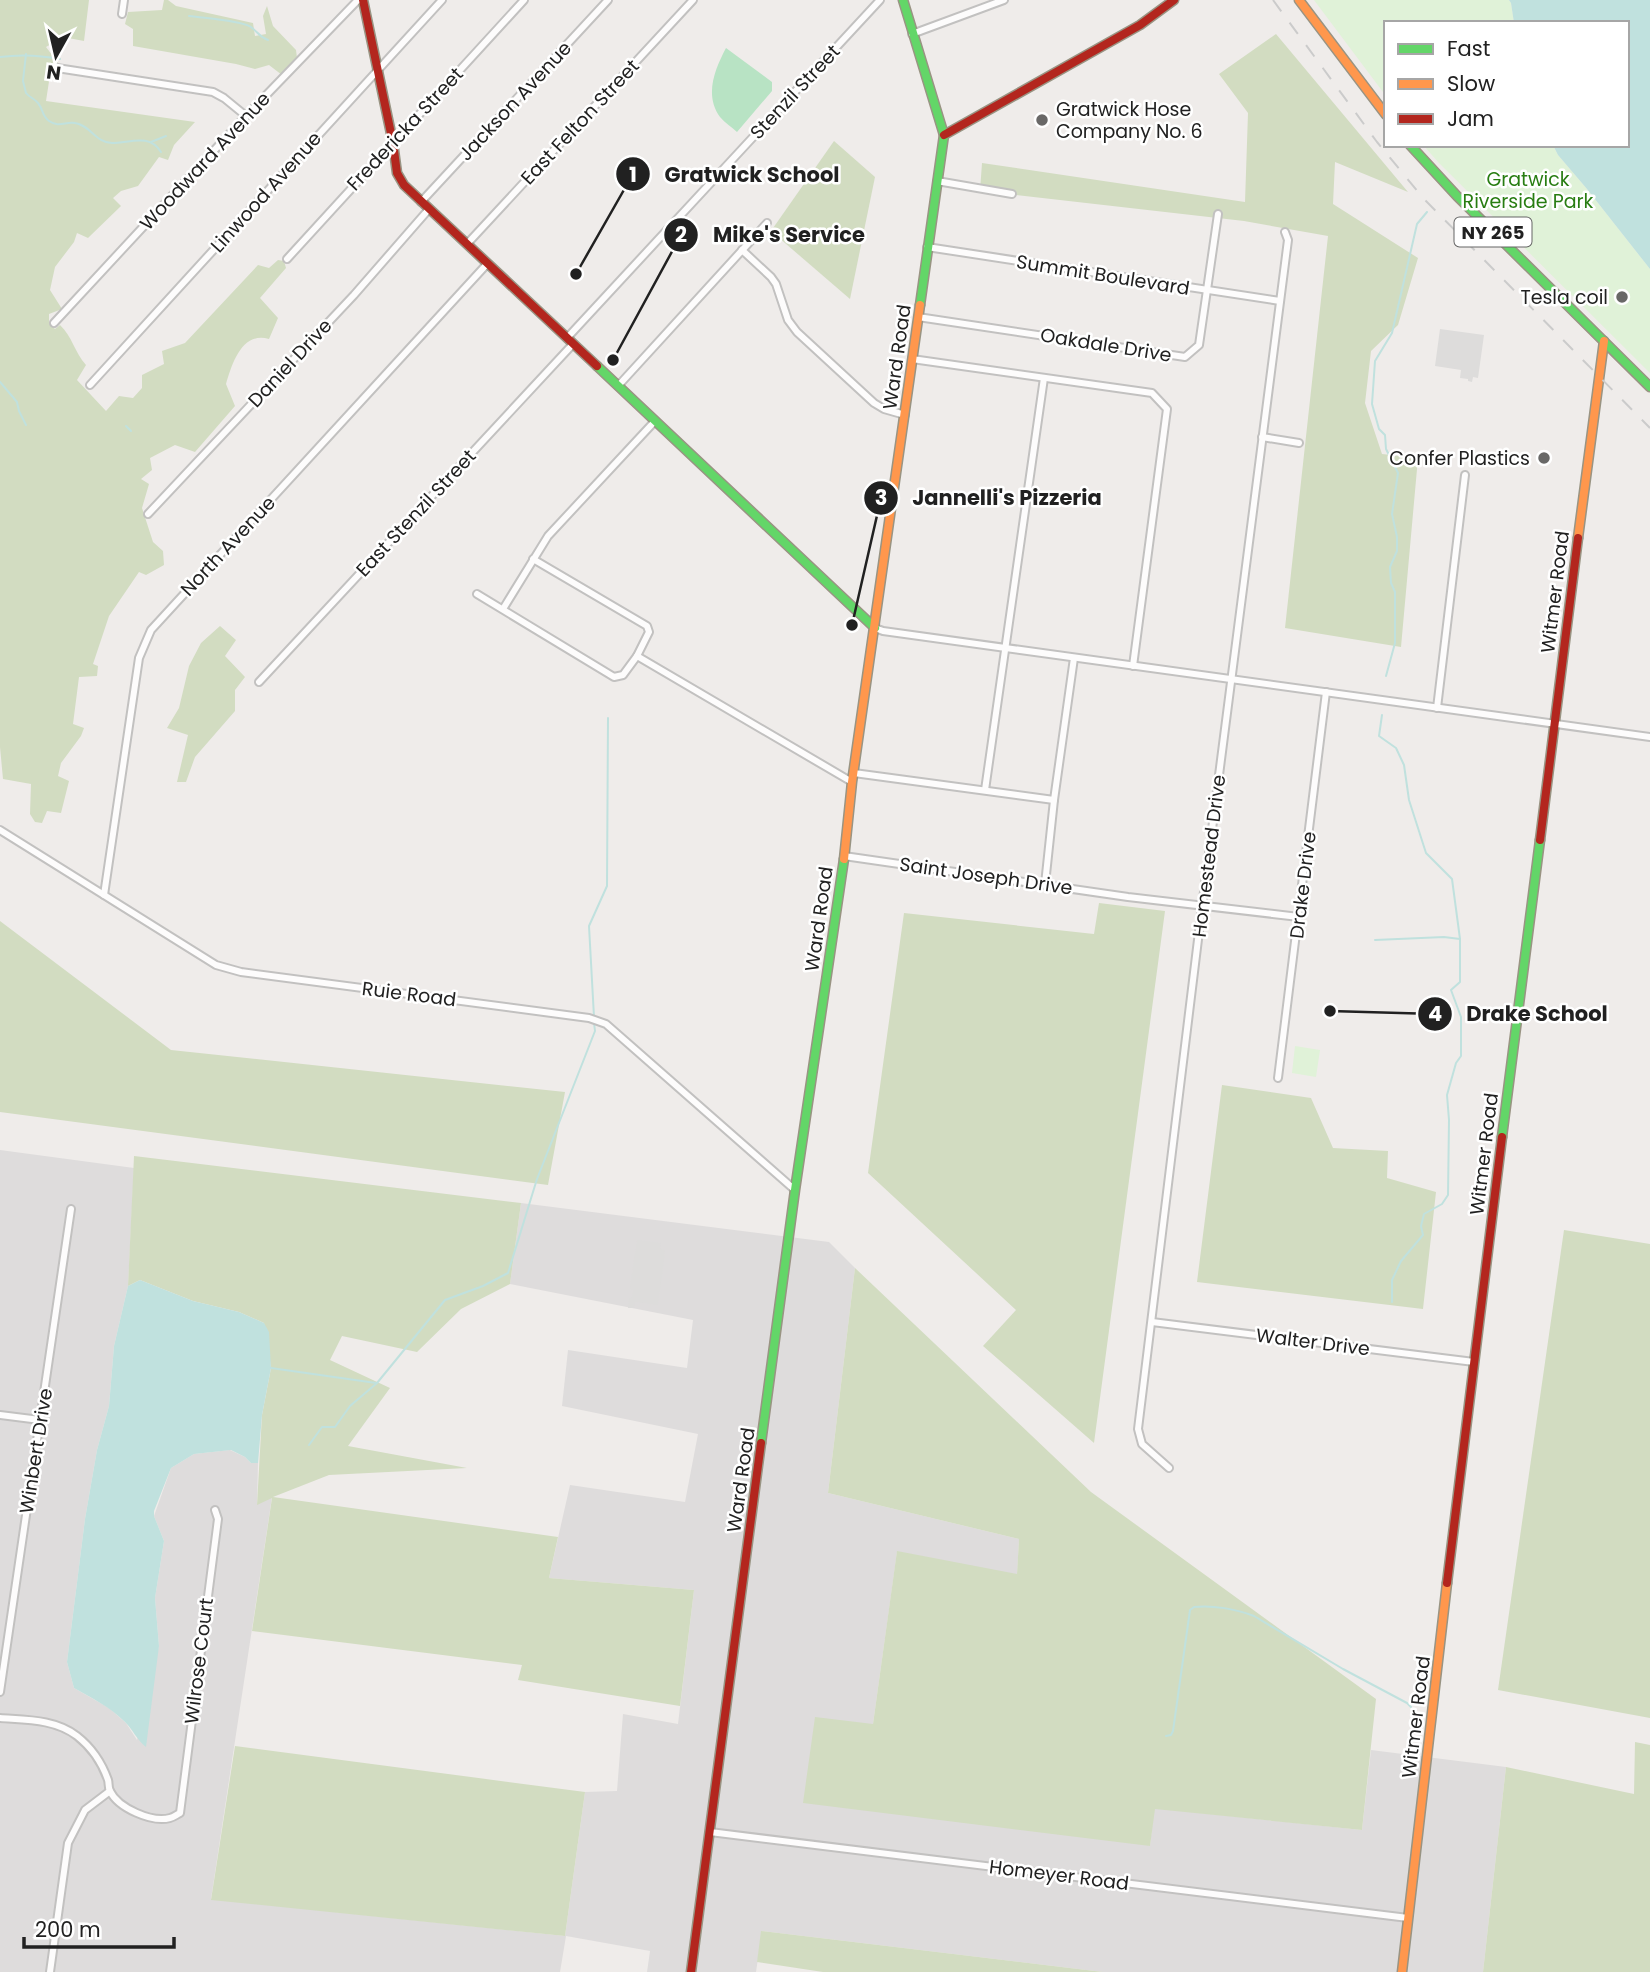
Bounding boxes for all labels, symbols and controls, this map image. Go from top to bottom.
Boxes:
north arrow [21,21,91,91]
legend [1384,21,1629,147]
text: Fast [1447,34,1490,63]
street label: Jackson Avenue [452,35,578,167]
street label: Stenzil Street [744,39,846,145]
street label: East Felton Street [515,53,645,191]
text: N [45,58,63,87]
street label: Fredericka Street [341,61,469,197]
text: Slow [1447,69,1495,98]
street label: Woodward Avenue [134,86,276,236]
place label: Gratwick Hose Company No. 6 [1056,96,1203,145]
text: Jam [1447,104,1494,133]
marker: Gratwick Hose Company No. 6 [1034,112,1050,128]
street label: Linwood Avenue [204,126,328,258]
callout: Gratwick School [615,153,853,195]
text: 1 [629,160,637,189]
text: Gratwick School [664,160,840,189]
park label: Gratwick Riverside Park [1463,166,1594,215]
callout: Mike's Service [664,214,879,256]
road number: NY 265 [1454,218,1532,246]
text: 2 [675,220,687,249]
text: Mike's Service [713,220,865,249]
street label: Summit Boulevard [1014,248,1192,302]
place label: Tesla coil [1520,284,1608,311]
marker: Tesla coil [1614,289,1630,305]
street label: Ward Road [876,303,918,411]
street label: Daniel Drive [242,313,338,413]
street label: Oakdale Drive [1038,321,1174,369]
street label: East Stenzil Street [350,443,482,583]
place label: Confer Plastics [1389,445,1530,472]
marker: Confer Plastics [1536,450,1552,466]
callout: Jannelli's Pizzeria [863,477,1116,519]
text: 3 [875,483,887,512]
text: Jannelli's Pizzeria [912,483,1102,512]
street label: North Avenue [174,490,282,602]
street label: Witmer Road [1534,529,1576,655]
street label: Homestead Drive [1186,773,1232,939]
street label: Drake Drive [1283,830,1323,940]
street label: Saint Joseph Drive [898,850,1074,902]
street label: Ward Road [798,865,840,973]
street label: Ruie Road [360,975,458,1013]
callout: Drake School [1417,993,1622,1035]
text: 4 [1428,999,1442,1028]
text: Drake School [1466,999,1608,1028]
street label: Witmer Road [1463,1091,1505,1217]
street label: Walter Drive [1255,1322,1371,1362]
street label: Winbert Drive [13,1386,59,1516]
street label: Ward Road [720,1426,762,1534]
street label: Wilrose Court [178,1596,220,1726]
street label: Witmer Road [1395,1654,1437,1780]
street label: Homeyer Road [988,1853,1130,1897]
scale bar [24,1906,175,1950]
text: 200 m [35,1915,101,1944]

